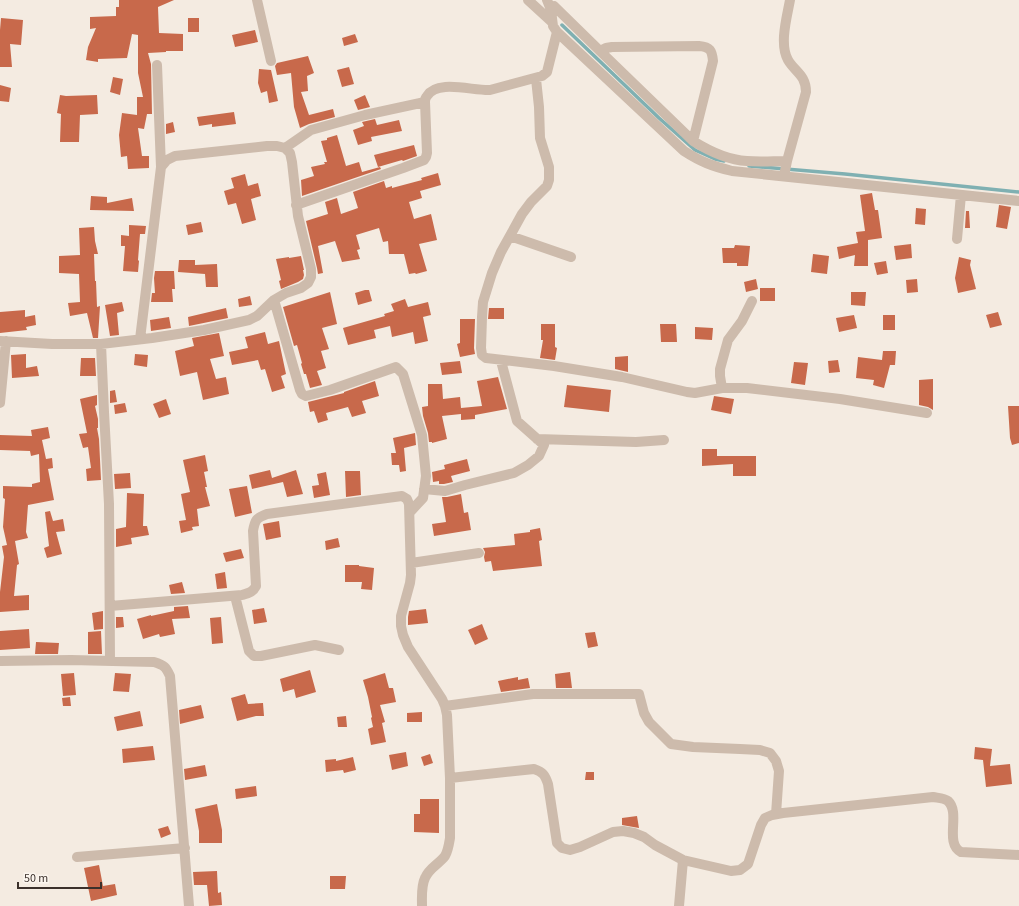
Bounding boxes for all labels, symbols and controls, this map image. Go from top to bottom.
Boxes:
scale bar [18,864,101,890]
text: 50 m [24,870,48,887]

